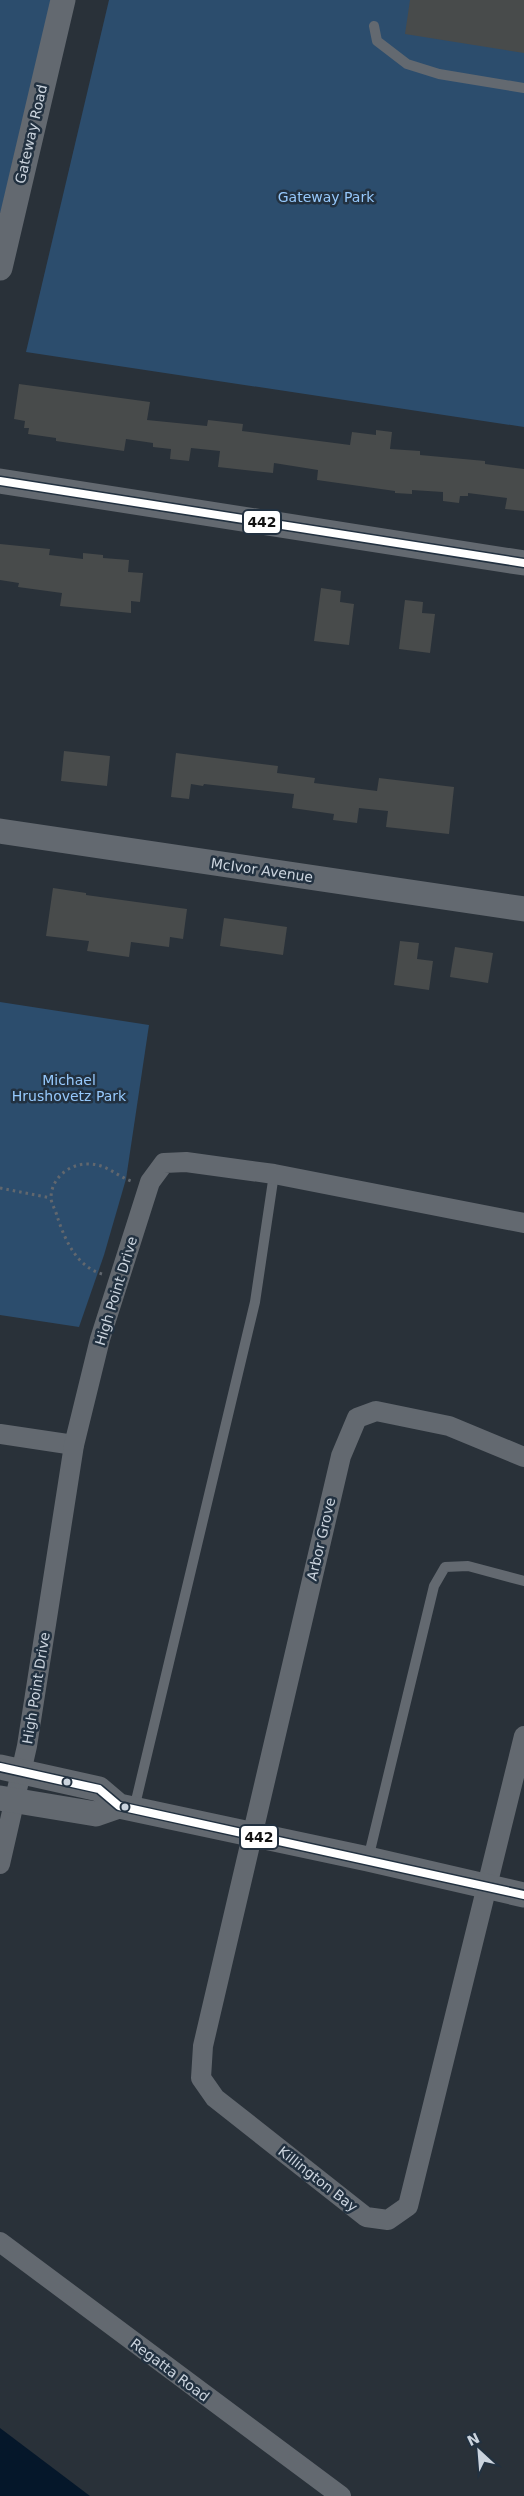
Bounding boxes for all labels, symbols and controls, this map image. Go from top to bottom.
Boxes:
street label: Gateway Road [12,83,50,185]
park label: Gateway Park [278,189,375,205]
line badge: 442 [243,510,281,534]
text: 442 [247,514,277,530]
street label: McIvor Avenue [210,855,314,885]
park label: Michael Hrushovetz Park [12,1072,127,1104]
street label: High Point Drive [92,1235,140,1347]
street label: Arbor Grove [304,1496,338,1582]
street label: High Point Drive [19,1631,53,1745]
unlabelled marker [62,1777,72,1787]
unlabelled marker [120,1802,130,1812]
line badge: 442 [240,1825,278,1849]
text: 442 [244,1829,274,1845]
street label: Killington Bay [275,2143,361,2215]
street label: Regatta Road [128,2335,212,2405]
north arrow [454,2426,504,2476]
text: N [465,2430,482,2449]

